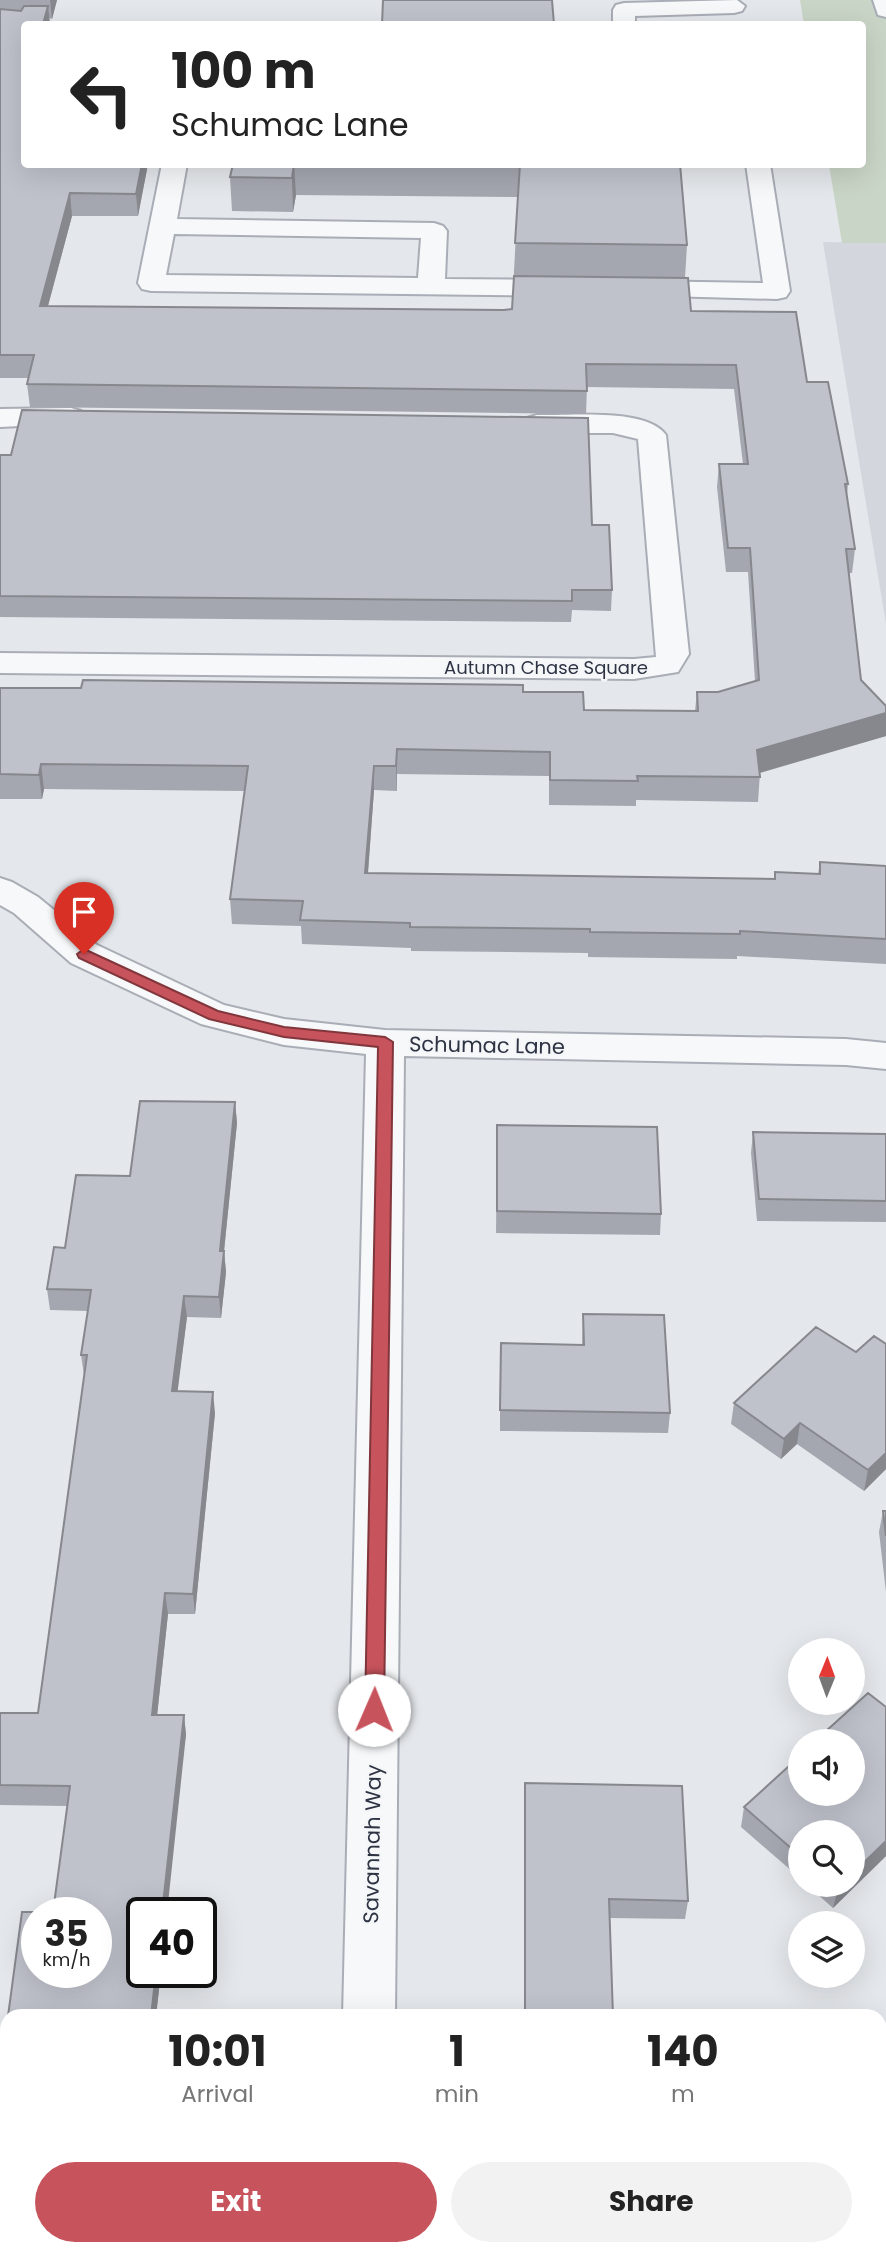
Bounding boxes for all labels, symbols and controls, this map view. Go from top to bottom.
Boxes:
text: 100 m [171,37,316,105]
icon: left [56,49,147,140]
text: Schumac Lane [171,102,409,147]
street label: Autumn Chase Square [444,655,648,680]
pin [54,882,114,954]
icon: arrive [65,893,103,931]
street label: Schumac Lane [409,1029,565,1061]
north arrow [788,1638,864,1715]
map controls [788,1638,865,1988]
position arrow [337,1673,411,1747]
button: sound [788,1729,865,1806]
street label: Savannah Way [356,1764,388,1924]
button: search [788,1820,865,1897]
speed limit sign: 40 [126,1897,217,1988]
text: 35 [45,1909,88,1958]
button: layers [788,1911,865,1988]
text: km/h [43,1947,90,1972]
text: 10:01 [168,2022,267,2081]
text: 1 [449,2022,465,2081]
text: 140 [647,2022,719,2081]
text: Arrival [181,2078,254,2110]
text: min [435,2078,479,2110]
text: m [671,2078,695,2110]
button: Exit [35,2162,437,2242]
button: Share [451,2162,852,2242]

